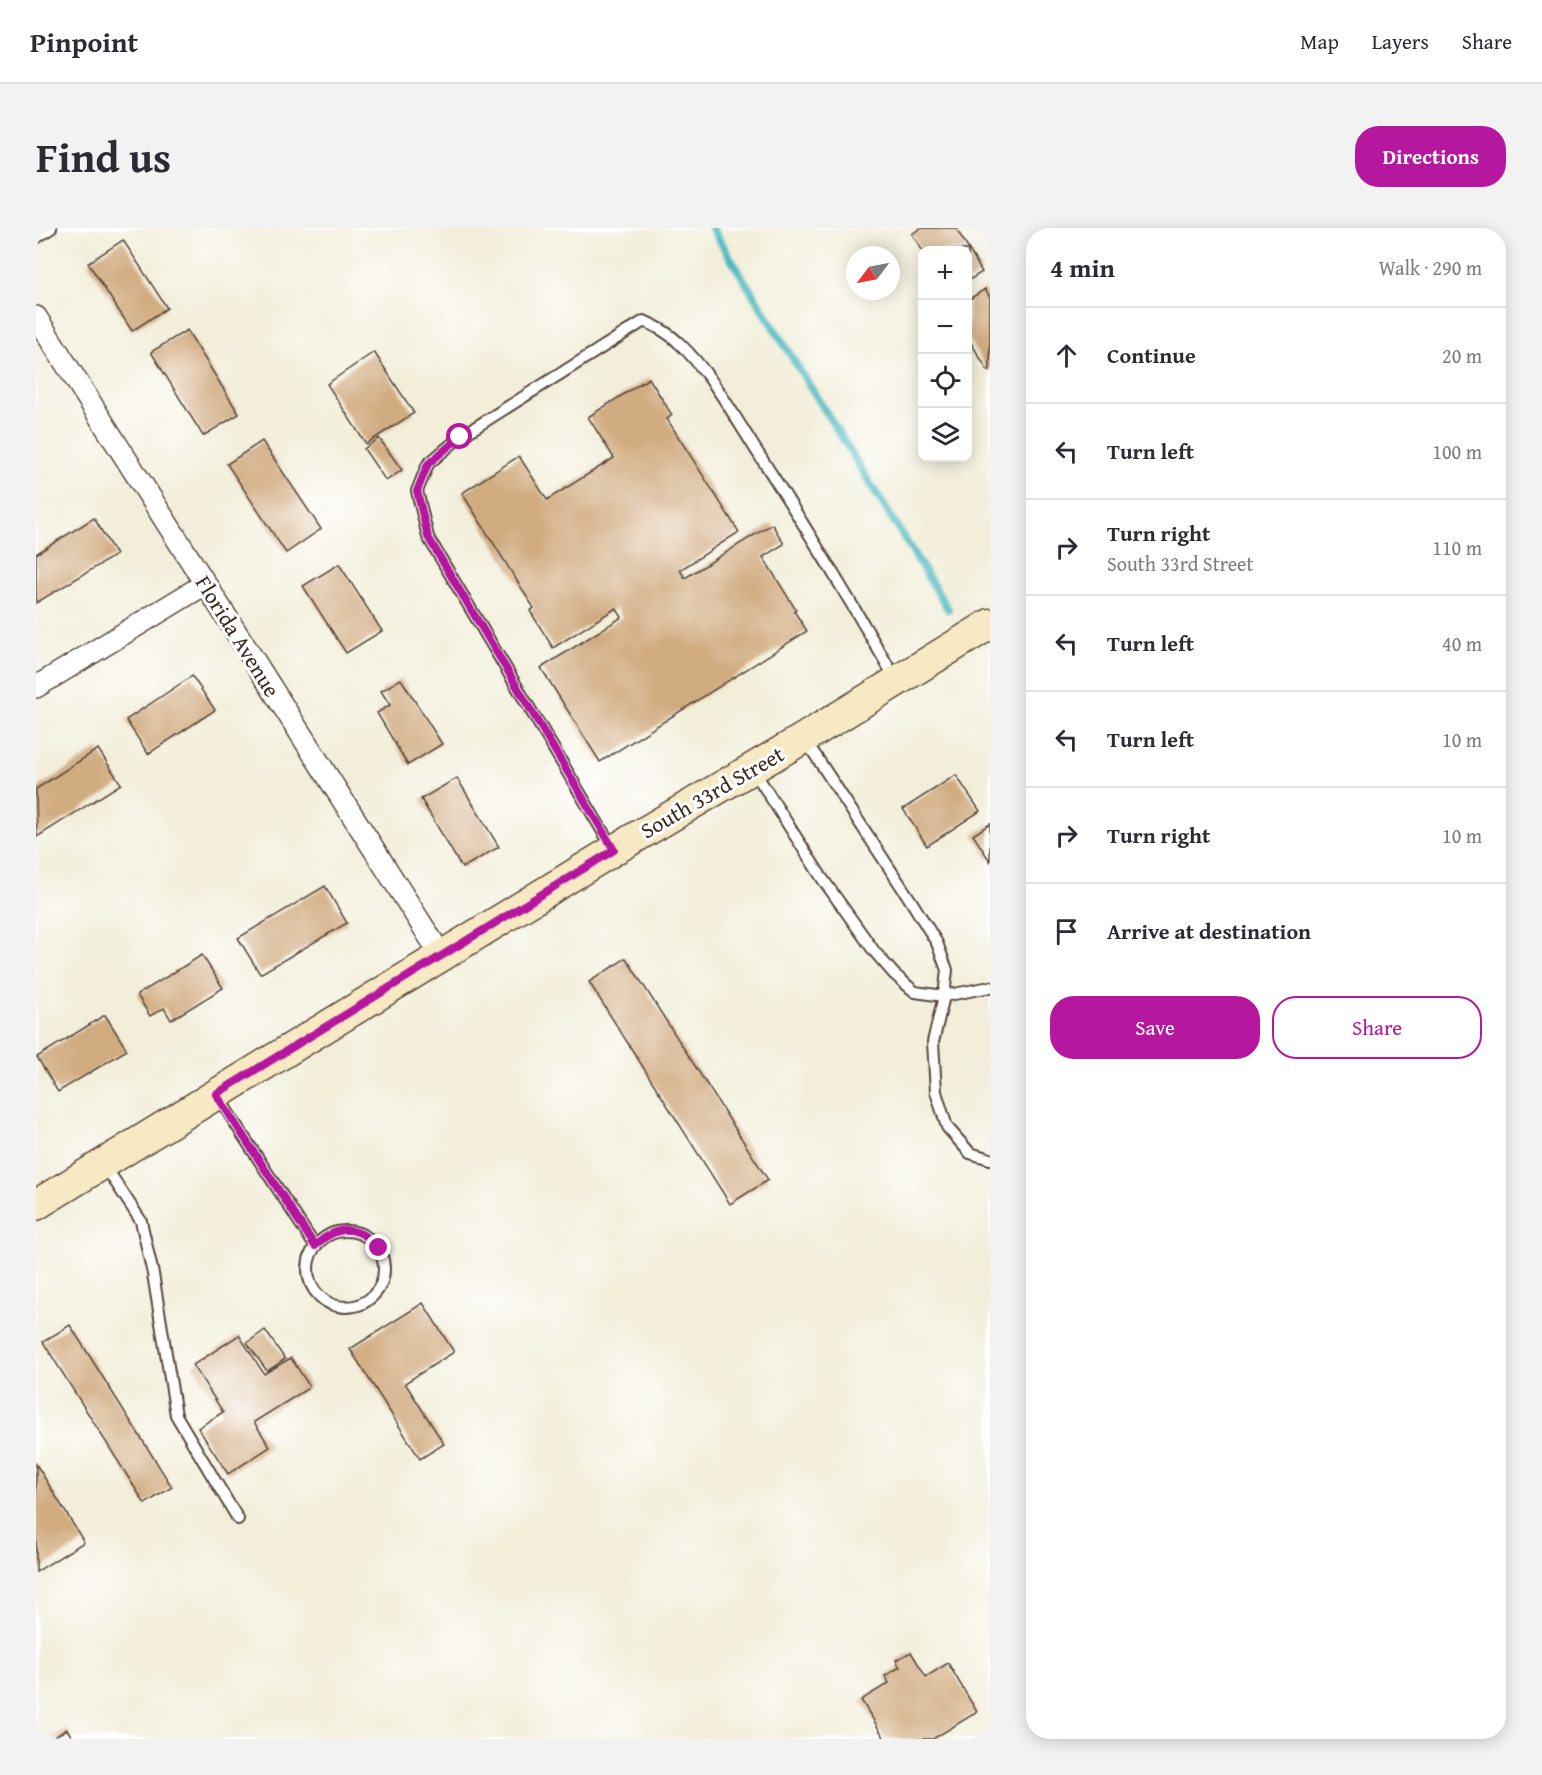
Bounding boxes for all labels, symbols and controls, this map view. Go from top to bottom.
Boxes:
text: Pinpoint [30,21,138,62]
text: Map [1300,26,1339,57]
text: Layers [1372,26,1429,57]
text: Share [1462,26,1512,57]
text: Find us [36,126,171,187]
button: Directions [1355,126,1506,187]
north arrow [846,246,900,300]
map controls [918,246,972,462]
button: + [918,246,972,300]
text: 4 min [1050,248,1115,287]
text: Walk · 290 m [1379,253,1482,282]
button: − [918,300,972,354]
icon: ahead [1050,339,1083,372]
text: Continue [1107,339,1196,371]
text: 20 m [1442,341,1482,370]
button: locate [918,354,972,408]
button: layers [918,408,972,462]
route start [446,423,472,449]
icon: left [1050,435,1083,468]
text: Turn left [1107,435,1194,467]
text: 100 m [1432,437,1482,466]
text: Turn right [1107,517,1210,549]
icon: right [1050,531,1083,564]
text: 110 m [1432,533,1482,562]
text: South 33rd Street [1107,549,1253,578]
street label: Florida Avenue [188,569,288,703]
icon: left [1050,627,1083,660]
text: Turn left [1107,627,1194,659]
text: 40 m [1442,629,1482,658]
icon: left [1050,723,1083,756]
text: Turn left [1107,723,1194,755]
text: 10 m [1442,725,1482,754]
street label: South 33rd Street [634,738,790,846]
icon: right [1050,819,1083,852]
text: Turn right [1107,819,1210,851]
text: 10 m [1442,821,1482,850]
icon: arrive [1050,915,1083,948]
text: Arrive at destination [1107,915,1311,947]
button: Save [1050,996,1260,1059]
button: Share [1272,996,1482,1059]
route end [365,1234,391,1260]

